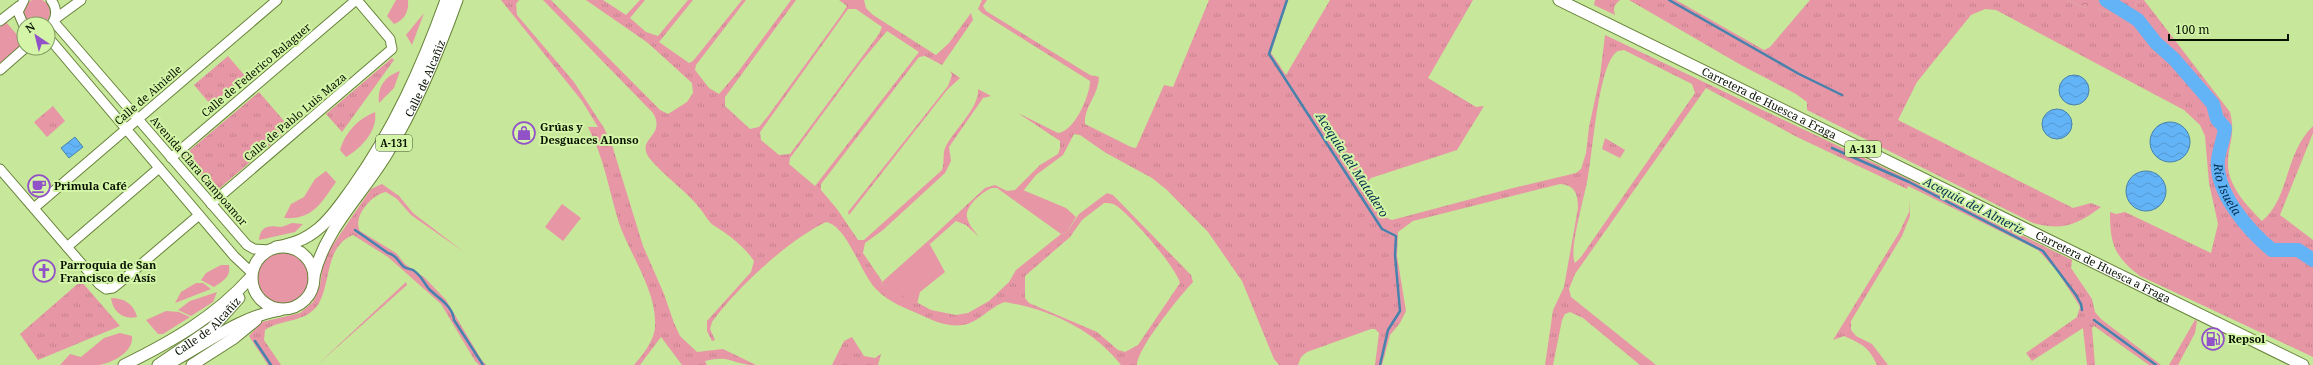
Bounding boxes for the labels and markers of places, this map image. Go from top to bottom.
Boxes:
place label: Grúas y Desguaces Alonso [540,119,639,147]
shop icon: Grúas y Desguaces Alonso [511,120,537,146]
cafe icon: Primula Café [26,173,52,199]
place label: Primula Café [54,178,127,193]
place label: Parroquia de San Francisco de Asís [60,257,157,285]
church icon: Parroquia de San Francisco de Asís [31,258,57,284]
fuel station icon: Repsol [2200,326,2226,352]
place label: Repsol [2228,331,2265,346]

